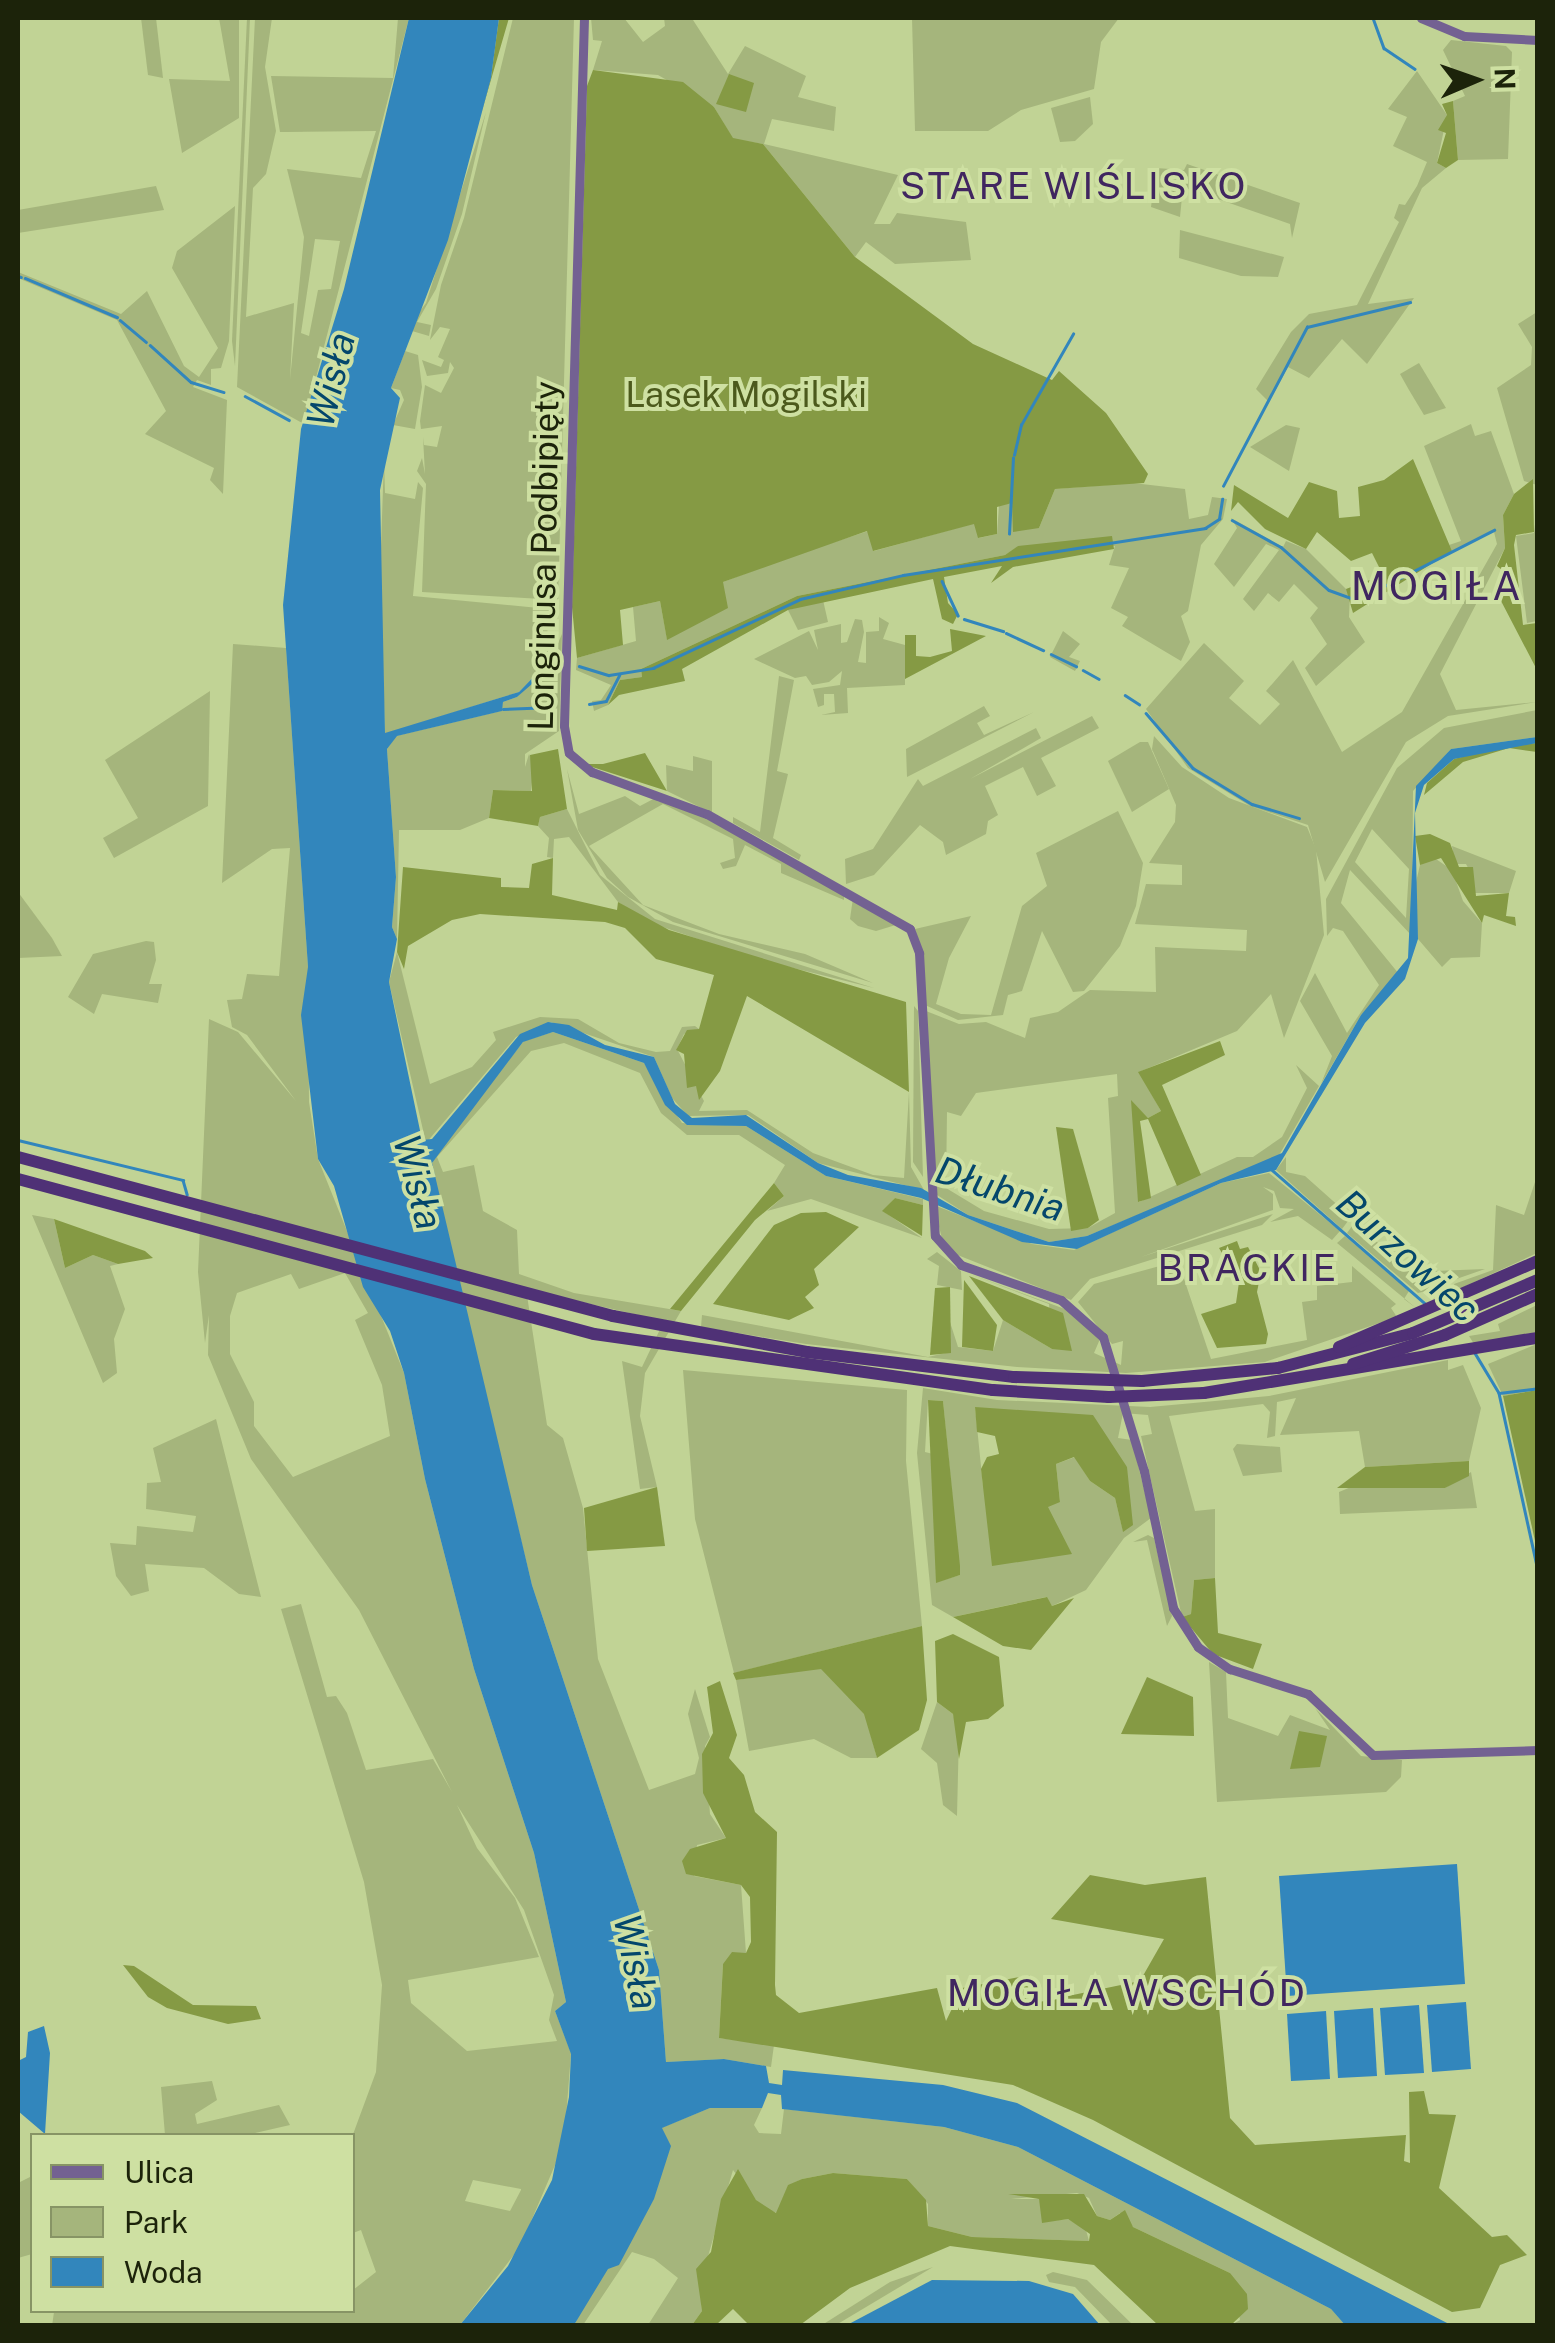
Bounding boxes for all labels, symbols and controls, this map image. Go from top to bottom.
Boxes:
north arrow [1425,30,1525,130]
text: N [1489,67,1522,90]
district label: STARE WIŚLISKO [900,163,1248,209]
water label: Wisła [297,328,365,432]
park label: Lasek Mogilski [625,374,867,416]
street label: Longinusa Podbipięty [520,381,568,731]
district label: MOGIŁA [1351,562,1523,610]
water label: Wisła [384,1130,452,1234]
water label: Dłubnia [930,1147,1070,1231]
water label: Burzowiec [1327,1180,1489,1332]
district label: BRACKIE [1157,1245,1339,1291]
water label: Wisła [604,1910,668,2014]
district label: MOGIŁA WSCHÓD [946,1970,1308,2016]
legend [30,2133,355,2313]
text: Ulica [124,2154,194,2190]
text: Park [124,2204,188,2240]
text: Woda [124,2254,203,2290]

